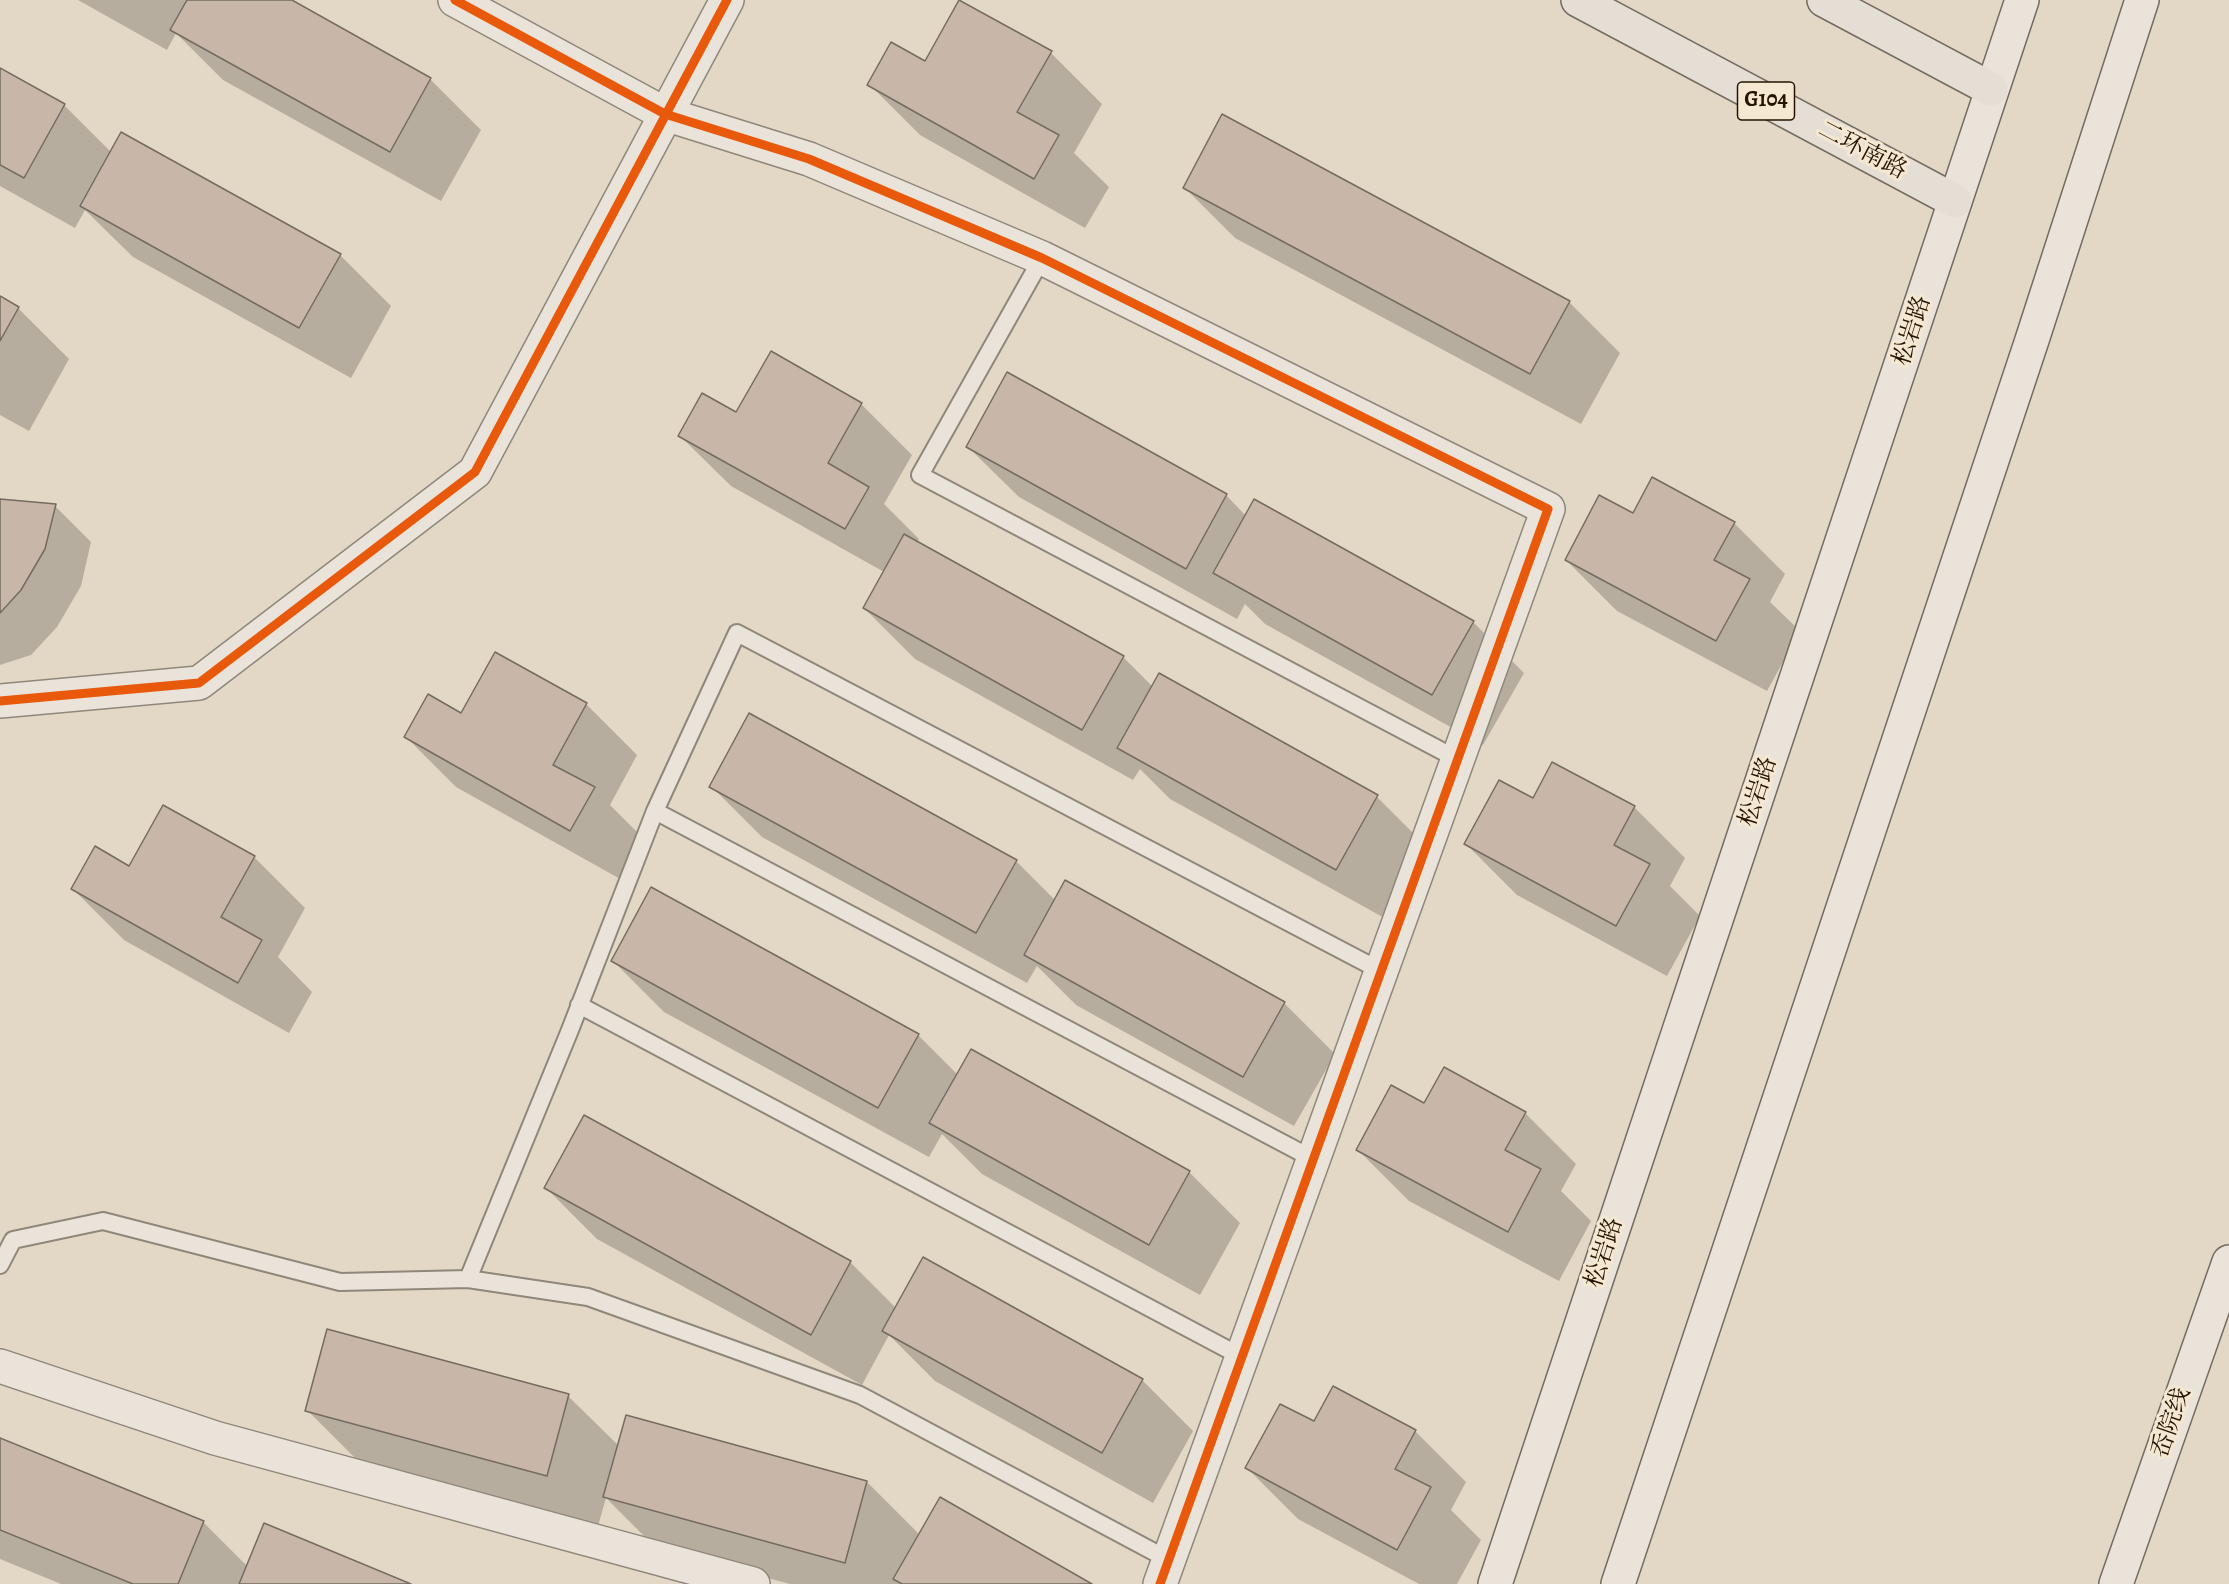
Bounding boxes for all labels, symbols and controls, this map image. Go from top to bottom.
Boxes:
road number: G104 [1738,82,1794,120]
street label: 二环南路 [1813,116,1911,186]
street label: 松岩路 [1888,292,1938,370]
street label: 松岩路 [1734,753,1784,831]
street label: 松岩路 [1580,1214,1630,1292]
street label: 岙院线 [2147,1384,2197,1462]

